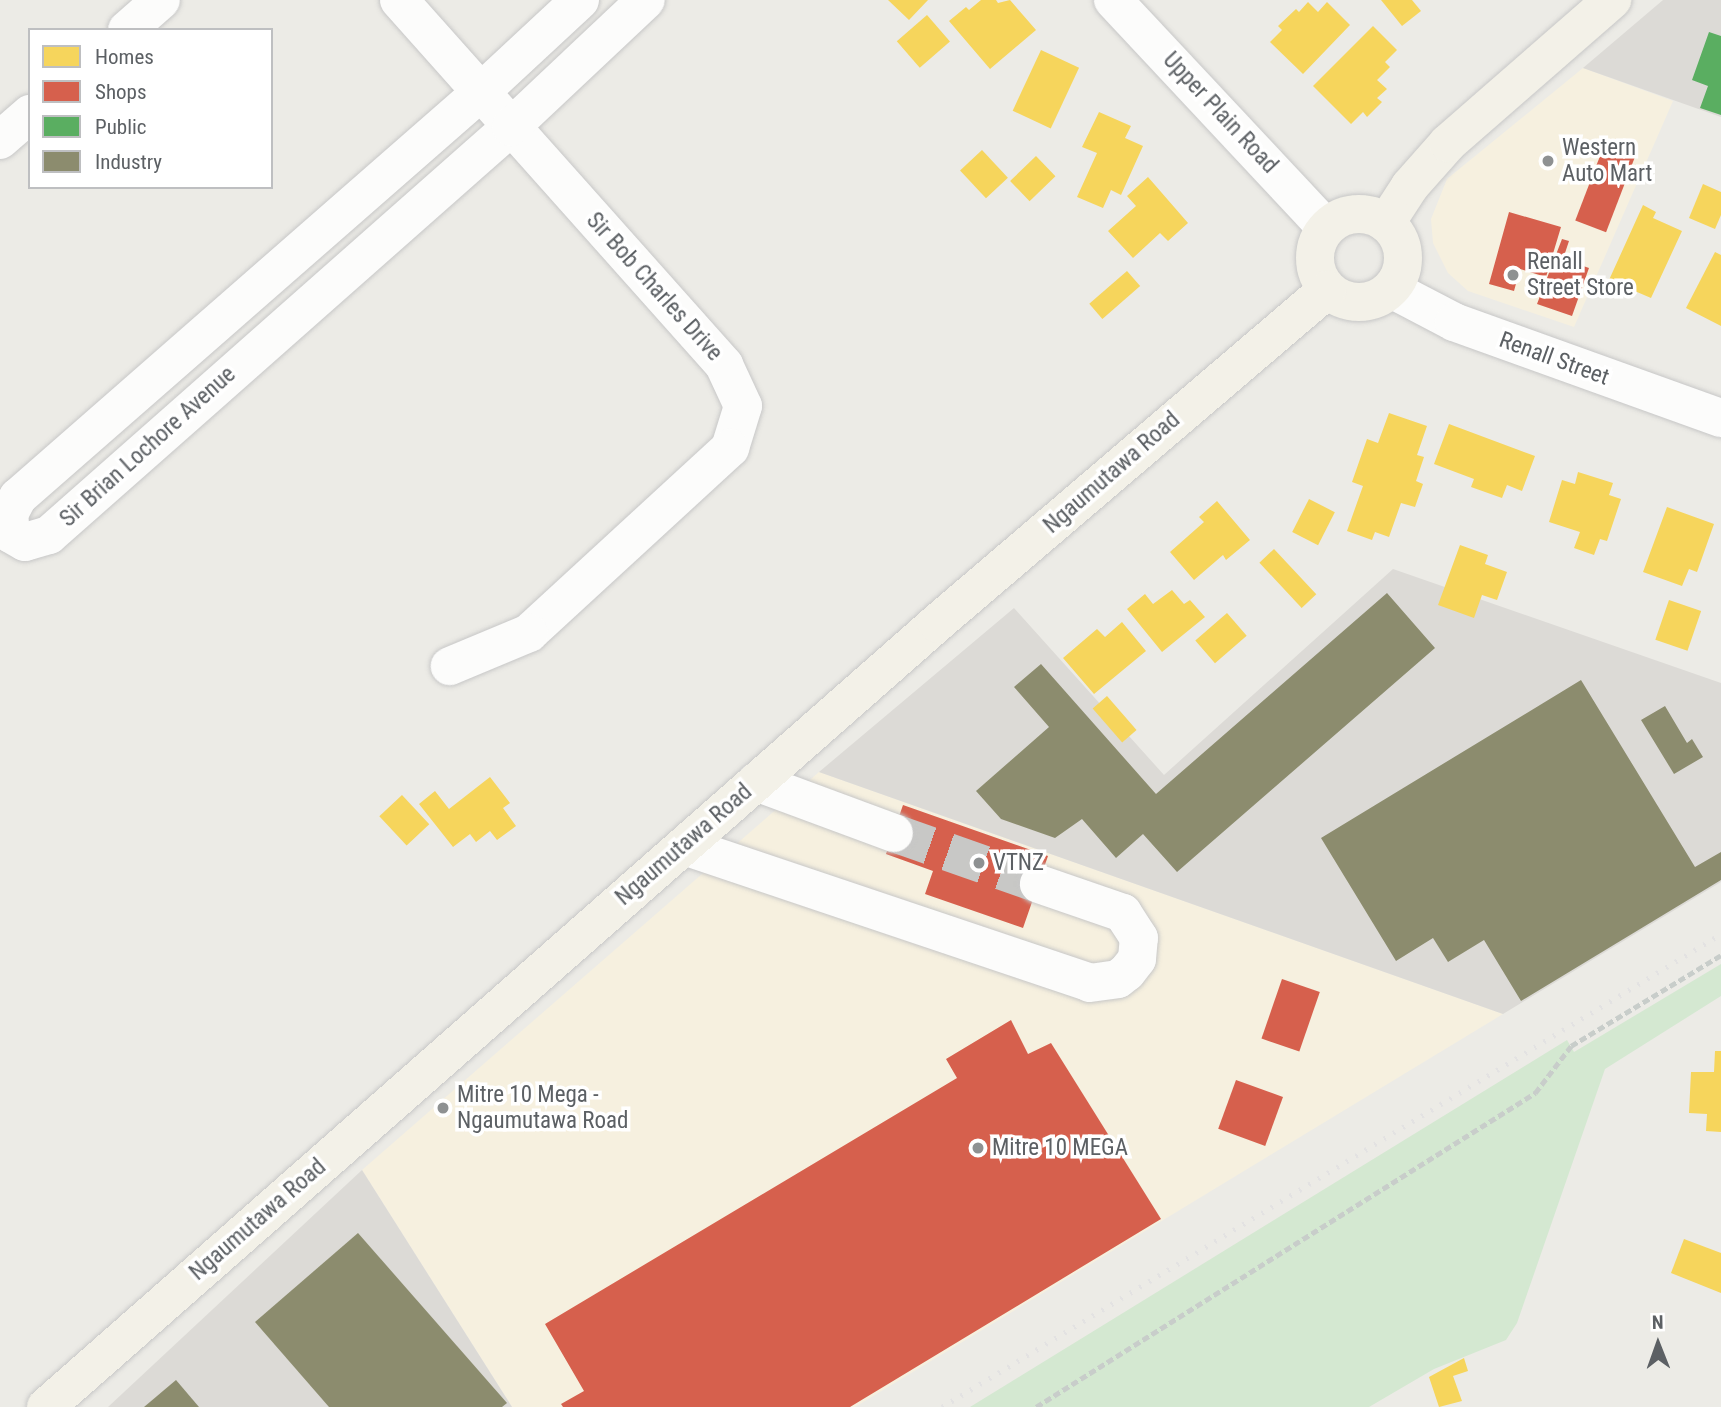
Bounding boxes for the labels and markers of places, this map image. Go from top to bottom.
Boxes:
place label: Western Auto Mart [1562,134,1652,188]
marker: Western Auto Mart [1540,153,1556,169]
place label: Renall Street Store [1527,248,1634,302]
marker: Renall Street Store [1505,267,1521,283]
place label: VTNZ [993,849,1044,877]
marker: VTNZ [971,855,987,871]
place label: Mitre 10 Mega - Ngaumutawa Road [457,1081,628,1135]
marker: Mitre 10 Mega - Ngaumutawa Road [435,1100,451,1116]
place label: Mitre 10 MEGA [992,1134,1128,1162]
marker: Mitre 10 MEGA [970,1140,986,1156]

